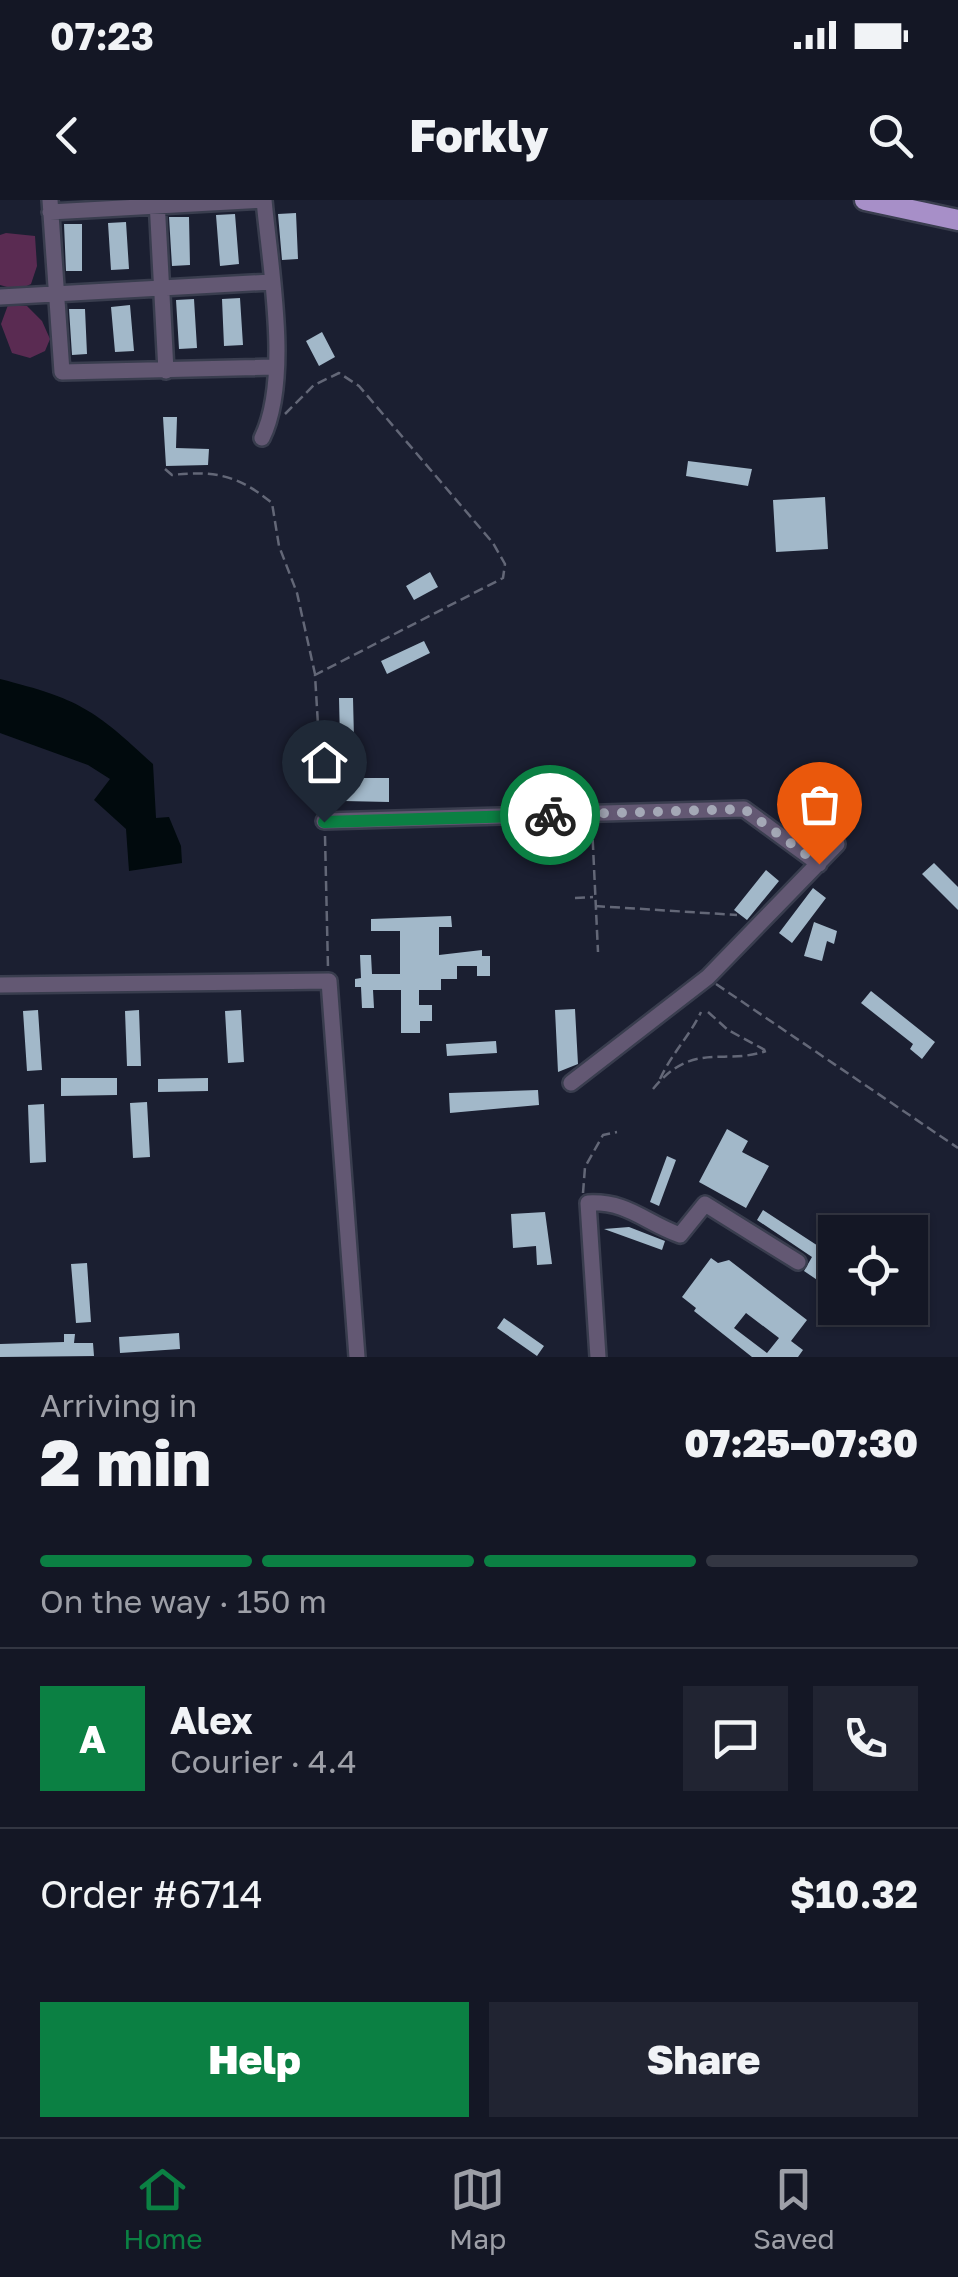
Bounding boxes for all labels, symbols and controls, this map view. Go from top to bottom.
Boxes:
text: 07:23 [50,13,154,58]
icon: back [40,108,95,163]
text: Forkly [409,108,549,162]
icon: search [863,108,918,163]
pin [282,720,367,823]
icon: home [297,735,352,790]
pin [777,762,862,865]
courier [500,765,600,865]
icon: bag [792,777,847,832]
icon: bike [523,788,578,843]
map controls [818,1215,928,1325]
button: locate [818,1215,928,1325]
text: Arriving in [40,1386,197,1424]
text: 07:25–07:30 [684,1420,918,1465]
text: 2 min [40,1422,211,1500]
text: On the way · 150 m [40,1582,327,1620]
button: chat [683,1686,788,1791]
button: phone [813,1686,918,1791]
text: Alex [170,1697,253,1742]
text: A [79,1716,106,1761]
text: Courier · 4.4 [170,1742,357,1780]
text: Order #6714 [40,1871,263,1916]
text: $10.32 [790,1871,918,1916]
button: Help [40,2002,469,2117]
button: Share [489,2002,918,2117]
tab: Home [123,2162,202,2255]
tab: Map [449,2162,506,2255]
tab: Saved [753,2162,835,2255]

